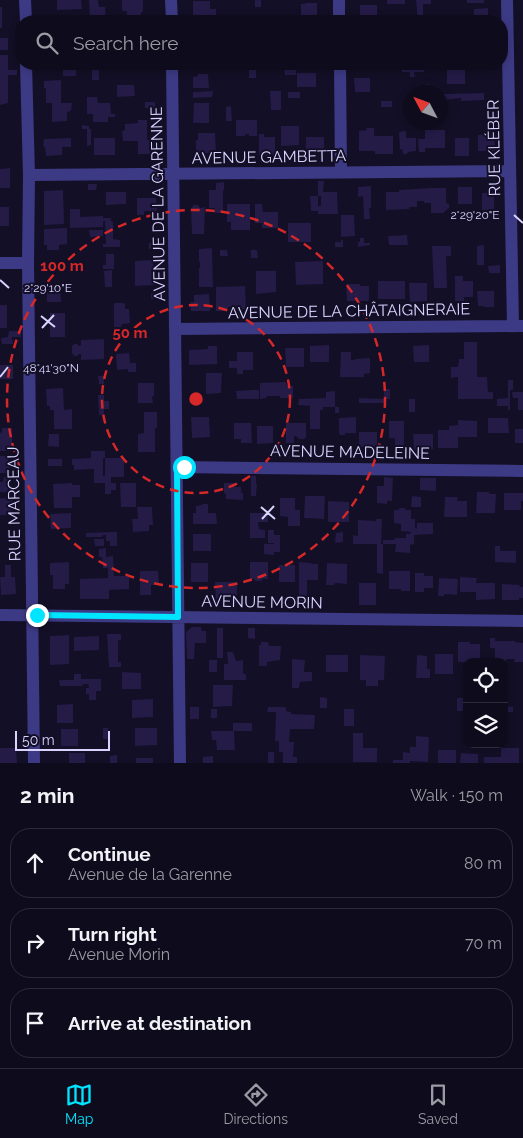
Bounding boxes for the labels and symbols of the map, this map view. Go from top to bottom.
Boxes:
north arrow [403,85,448,130]
street label: RUE KLÉBER [483,100,504,196]
street label: AVENUE DE LA GARENNE [147,106,169,301]
street label: AVENUE GAMBETTA [191,146,347,168]
text: 2°29'20"E [450,208,500,222]
text: 100 m [40,257,84,275]
text: 2°29'10"E [24,281,72,295]
street label: AVENUE DE LA CHÂTAIGNERAIE [228,298,470,323]
text: 50 m [112,324,148,342]
text: 48°41'30"N [23,361,79,375]
centre of rings [187,390,205,408]
street label: AVENUE MADELEINE [270,441,430,463]
street label: RUE MARCEAU [3,446,25,562]
route start [173,456,196,479]
street label: AVENUE MORIN [201,591,323,613]
route end [26,604,49,627]
scale bar [15,728,110,751]

